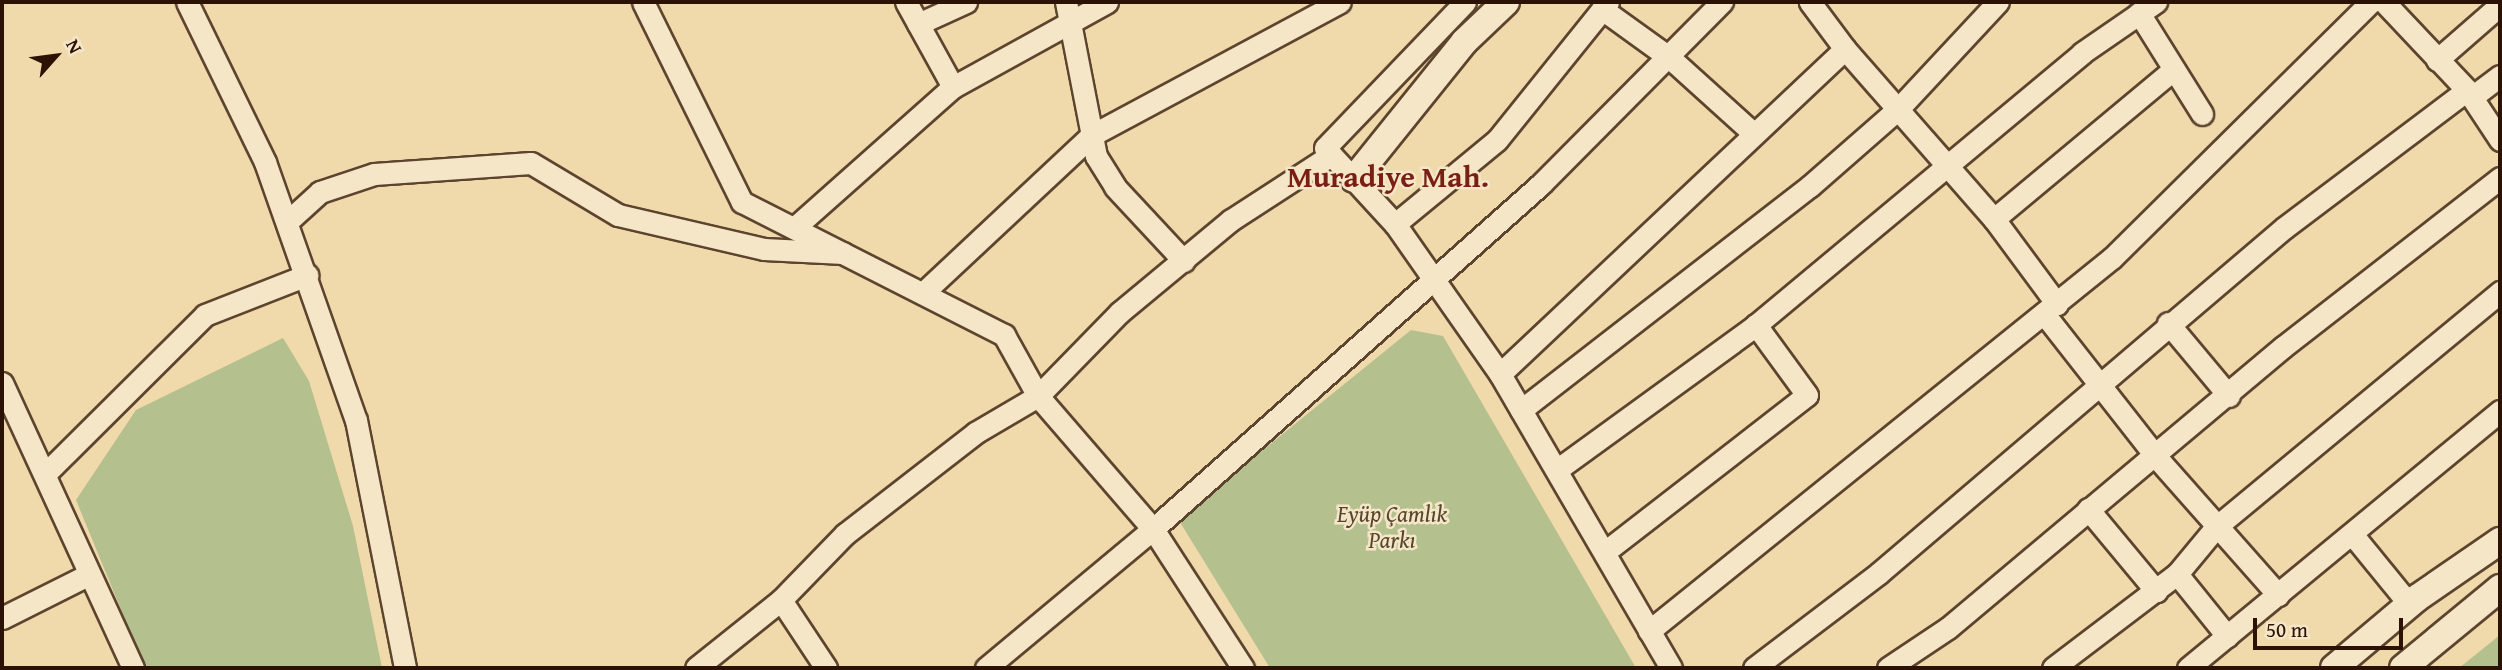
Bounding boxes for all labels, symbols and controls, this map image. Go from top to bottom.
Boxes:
north arrow [21,21,91,91]
text: N [59,34,90,58]
district label: Muradiye Mah. [1287,158,1489,194]
park label: Eyüp Çamlık Parkı [1337,500,1447,554]
scale bar [2257,604,2408,648]
text: 50 m [2266,614,2308,645]

